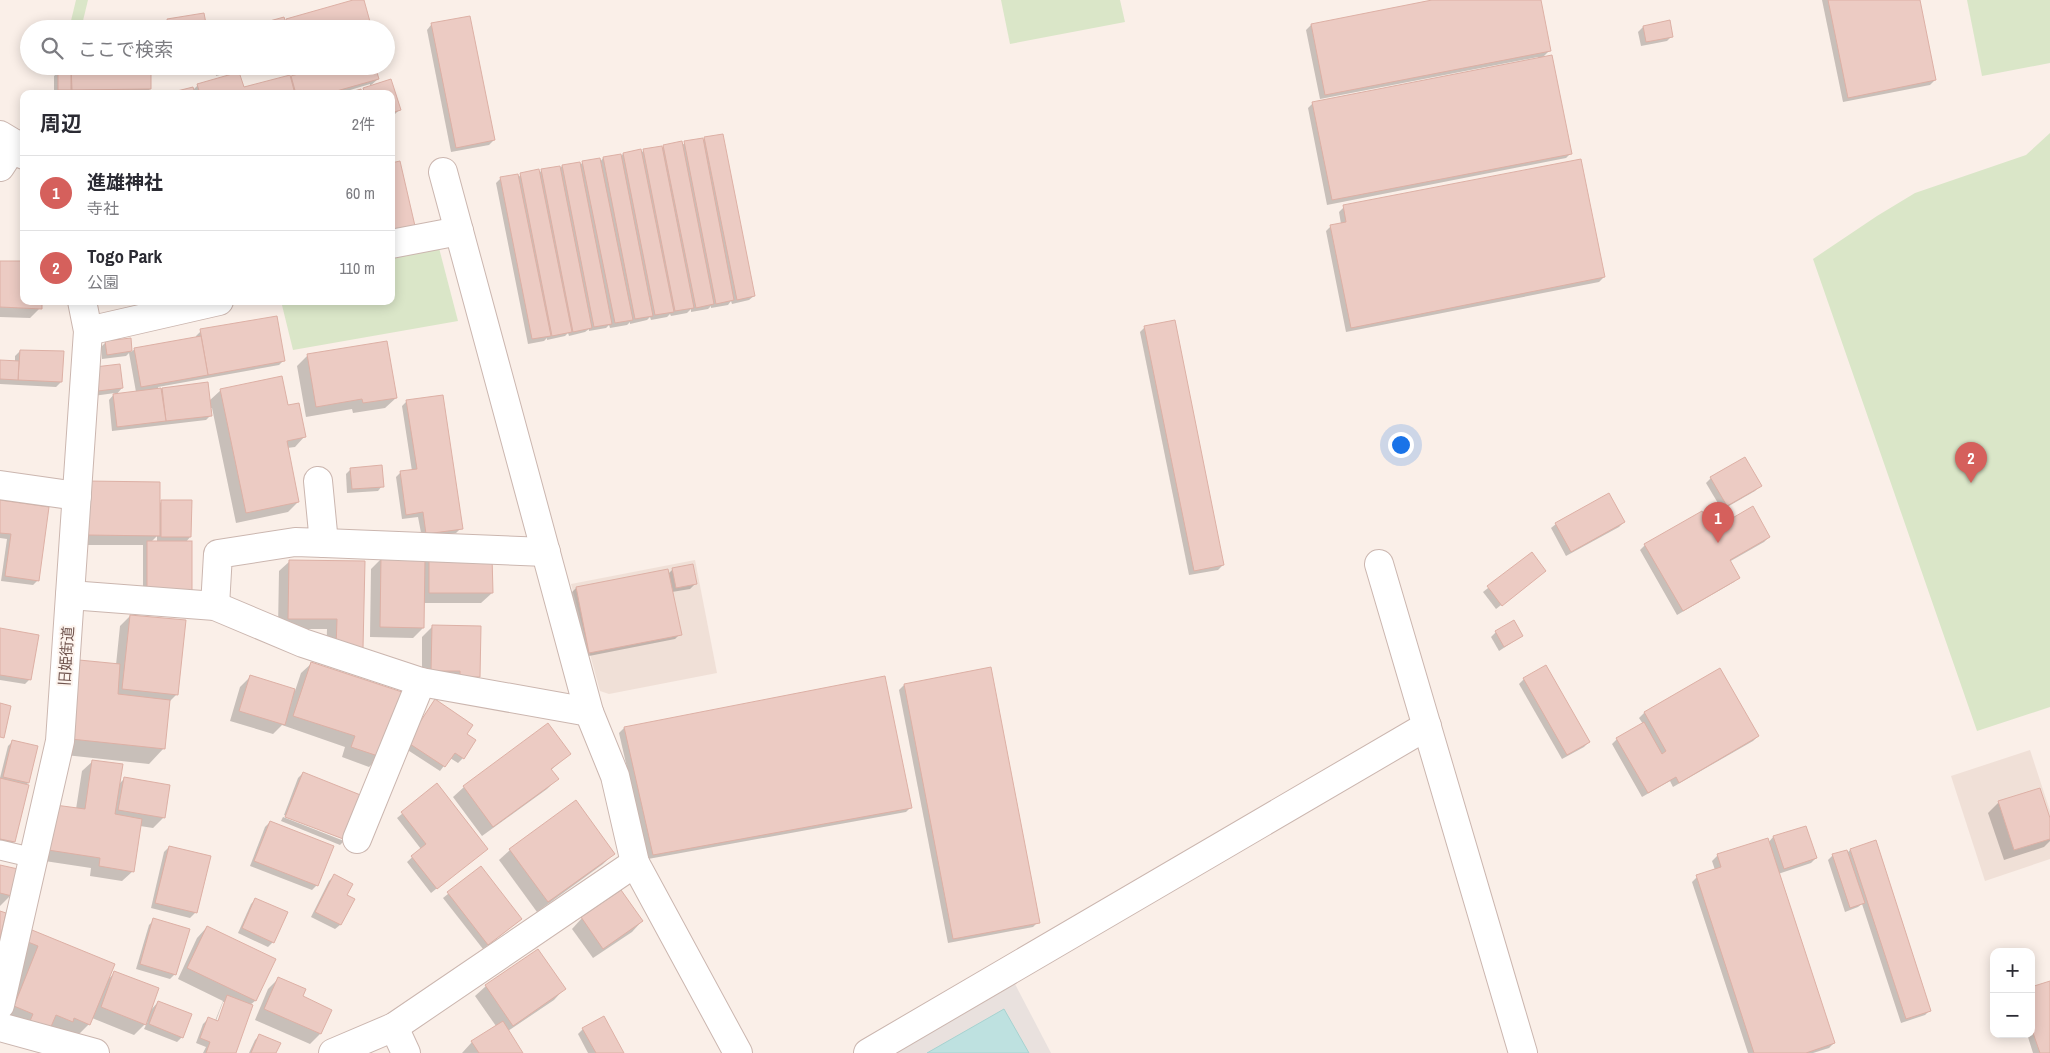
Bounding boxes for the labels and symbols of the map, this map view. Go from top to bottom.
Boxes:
your location [1388,432,1414,458]
pin: 2 [1955,442,1987,483]
pin: 1 [1702,502,1734,543]
street label: 旧姫街道 [53,625,79,687]

